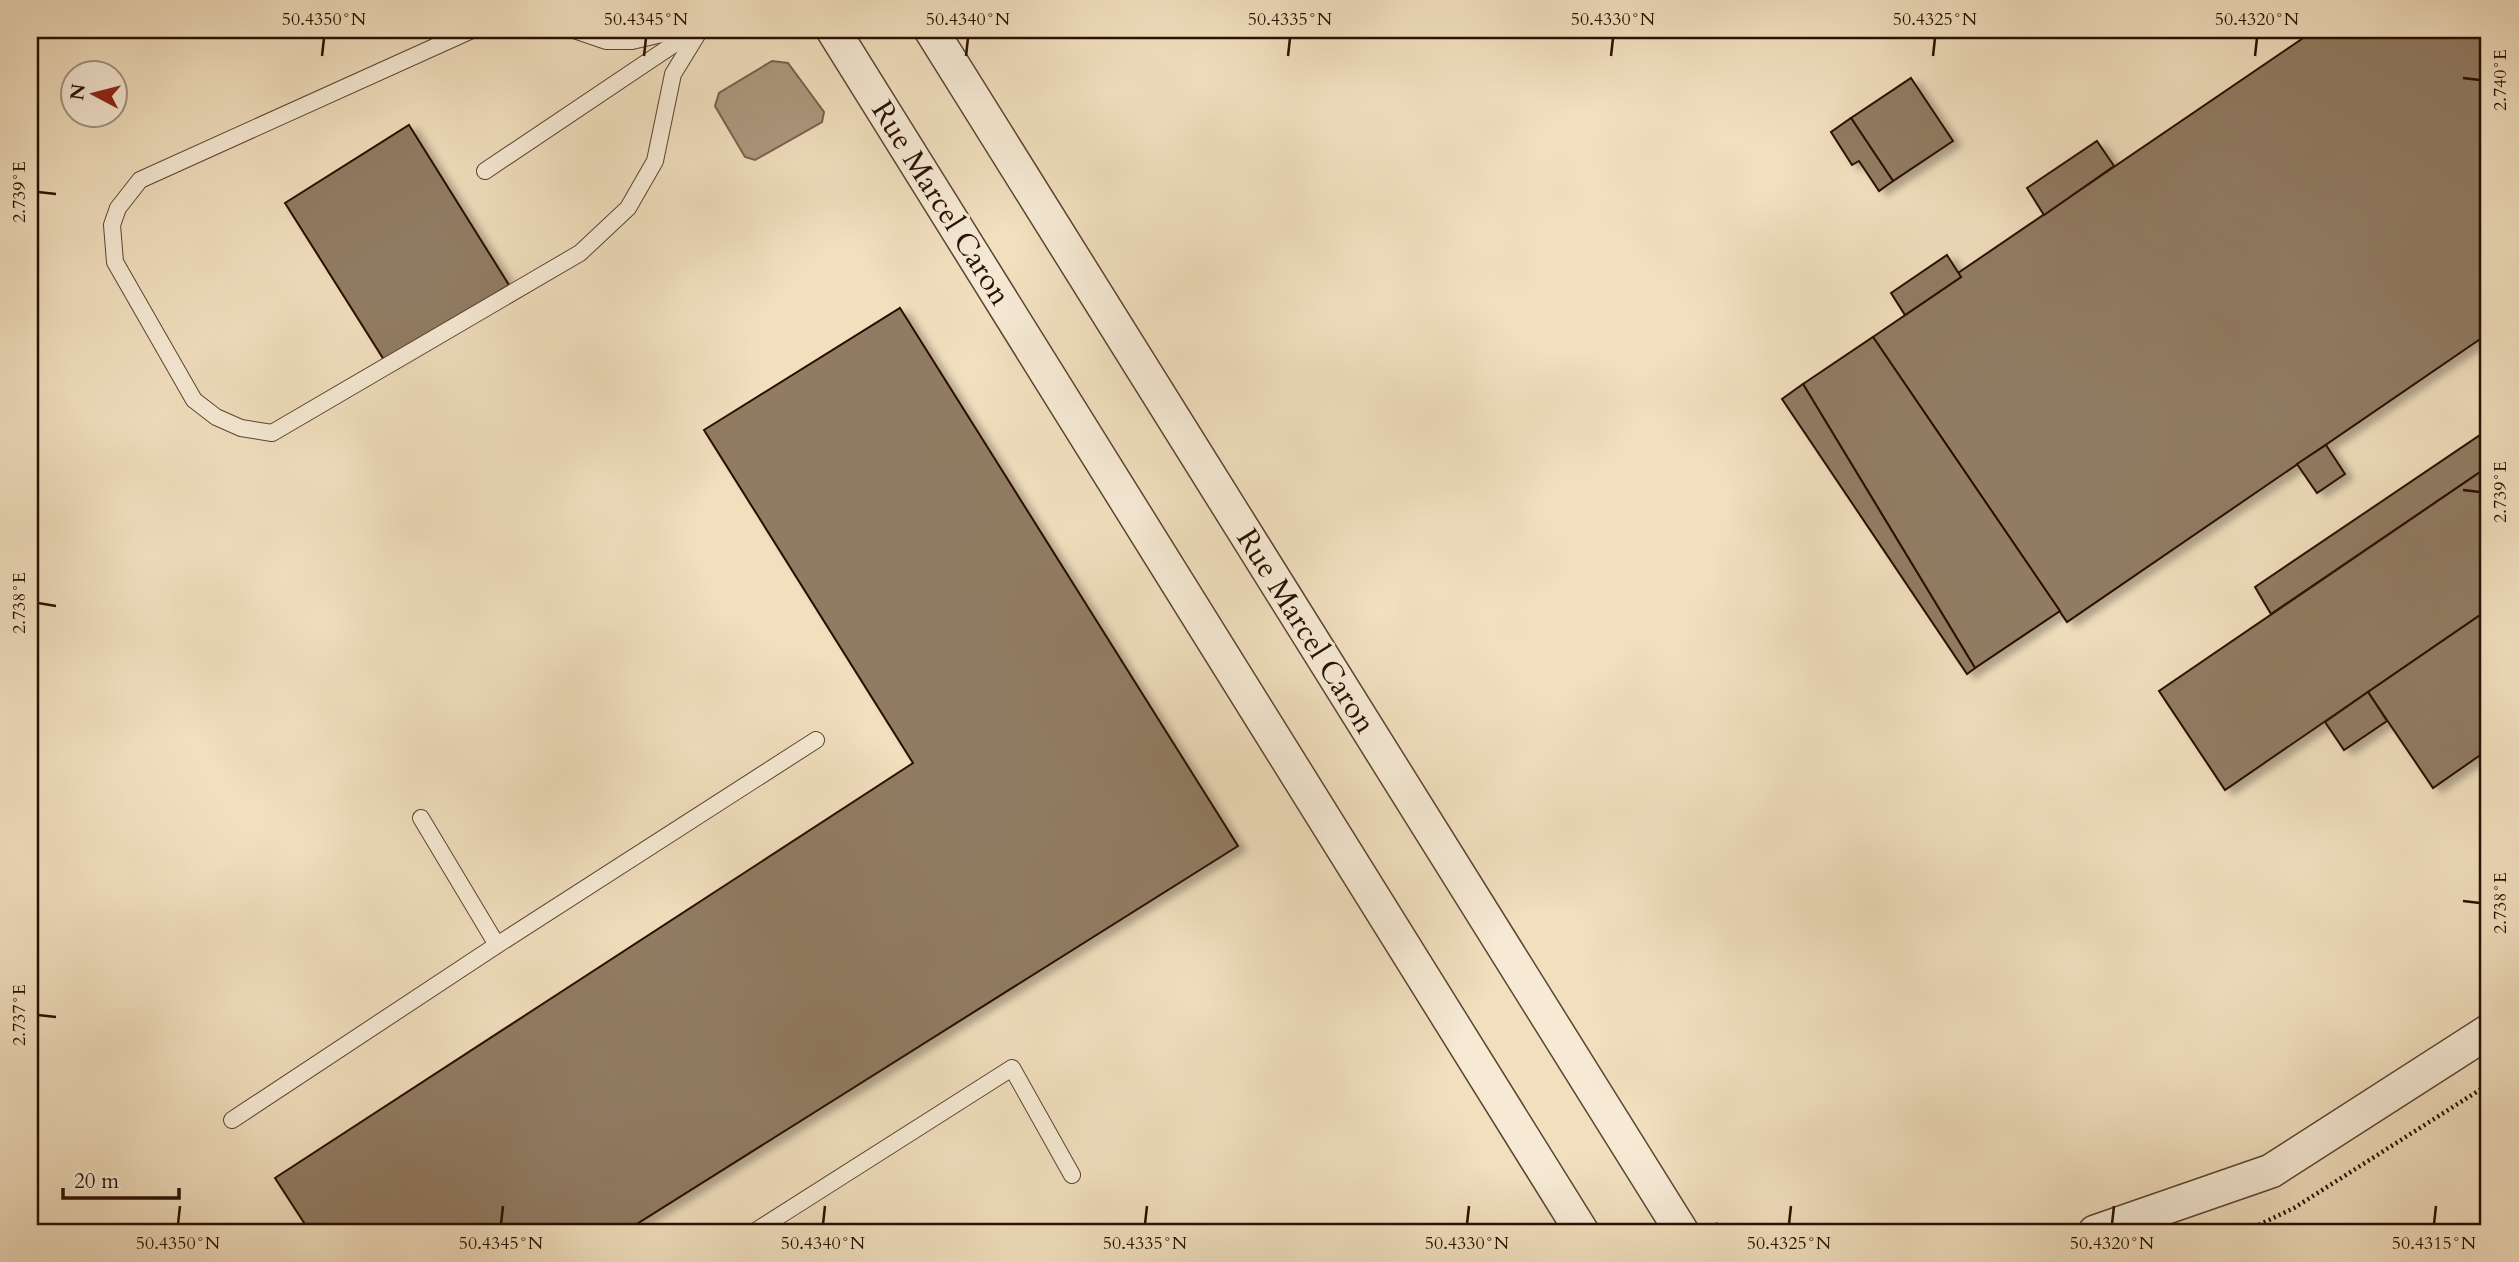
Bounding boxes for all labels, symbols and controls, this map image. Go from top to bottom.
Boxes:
text: 50.4350°N [282,7,367,32]
text: 50.4345°N [604,7,689,32]
text: 50.4340°N [926,7,1011,32]
text: 50.4335°N [1248,7,1333,32]
text: 50.4330°N [1571,7,1656,32]
text: 50.4325°N [1893,7,1978,32]
text: 50.4320°N [2215,7,2300,32]
text: 2.740°E [2488,49,2513,111]
north arrow [60,60,130,130]
text: N [64,82,92,102]
street label: Rue Marcel Caron [862,93,1020,313]
text: 2.739°E [7,161,32,223]
text: 2.739°E [2488,461,2513,523]
street label: Rue Marcel Caron [1227,521,1385,741]
text: 2.738°E [7,572,32,634]
text: 2.738°E [2488,872,2513,934]
text: 2.737°E [7,984,32,1046]
scale bar [63,1157,178,1201]
text: 20 m [74,1167,119,1196]
text: 50.4350°N [136,1231,221,1256]
text: 50.4345°N [459,1231,544,1256]
text: 50.4340°N [781,1231,866,1256]
text: 50.4335°N [1103,1231,1188,1256]
text: 50.4330°N [1425,1231,1510,1256]
text: 50.4325°N [1747,1231,1832,1256]
text: 50.4320°N [2070,1231,2155,1256]
text: 50.4315°N [2392,1231,2477,1256]

